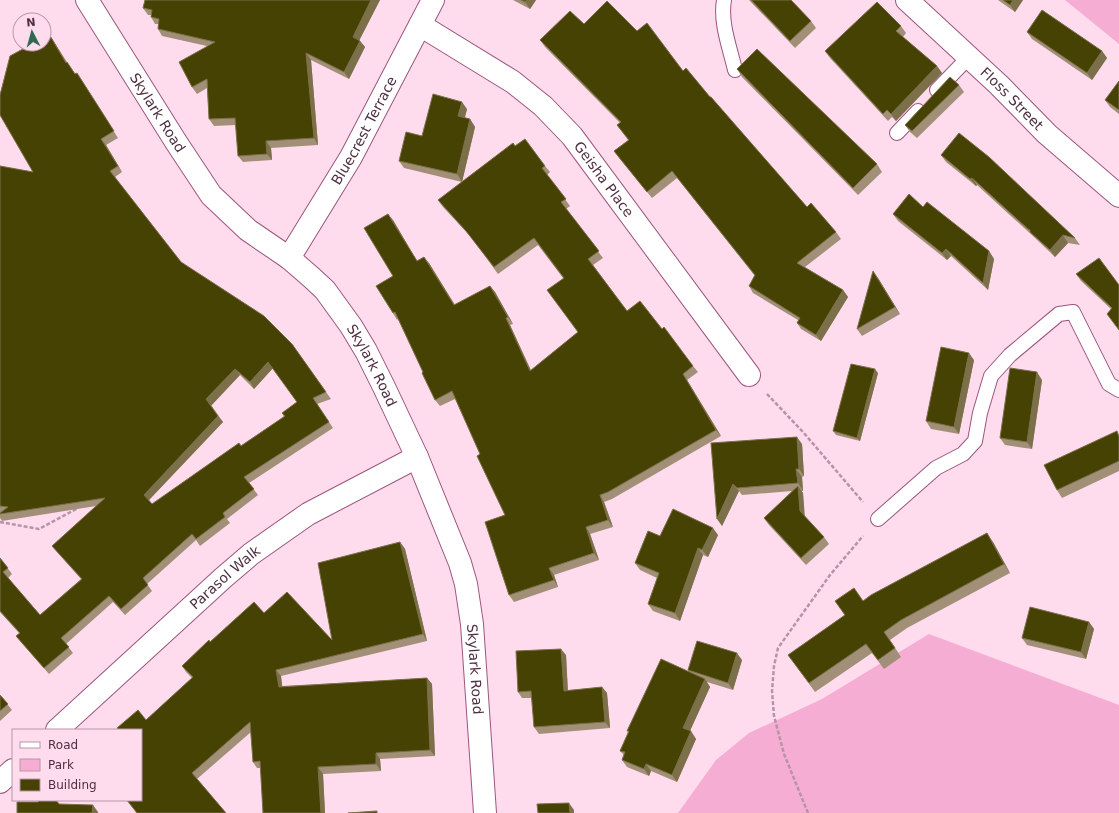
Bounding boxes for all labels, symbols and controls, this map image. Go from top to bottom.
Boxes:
north arrow [12,12,52,52]
text: N [26,16,36,29]
street label: Floss Street [977,64,1047,134]
street label: Skylark Road [127,70,189,155]
street label: Bluecrest Terrace [328,74,400,188]
street label: Geisha Place [571,138,637,220]
street label: Skylark Road [344,321,400,409]
street label: Parasol Walk [186,542,264,613]
street label: Skylark Road [464,623,486,715]
legend [12,729,142,801]
text: Road [48,738,78,752]
text: Park [48,758,74,772]
text: Building [48,778,97,792]

